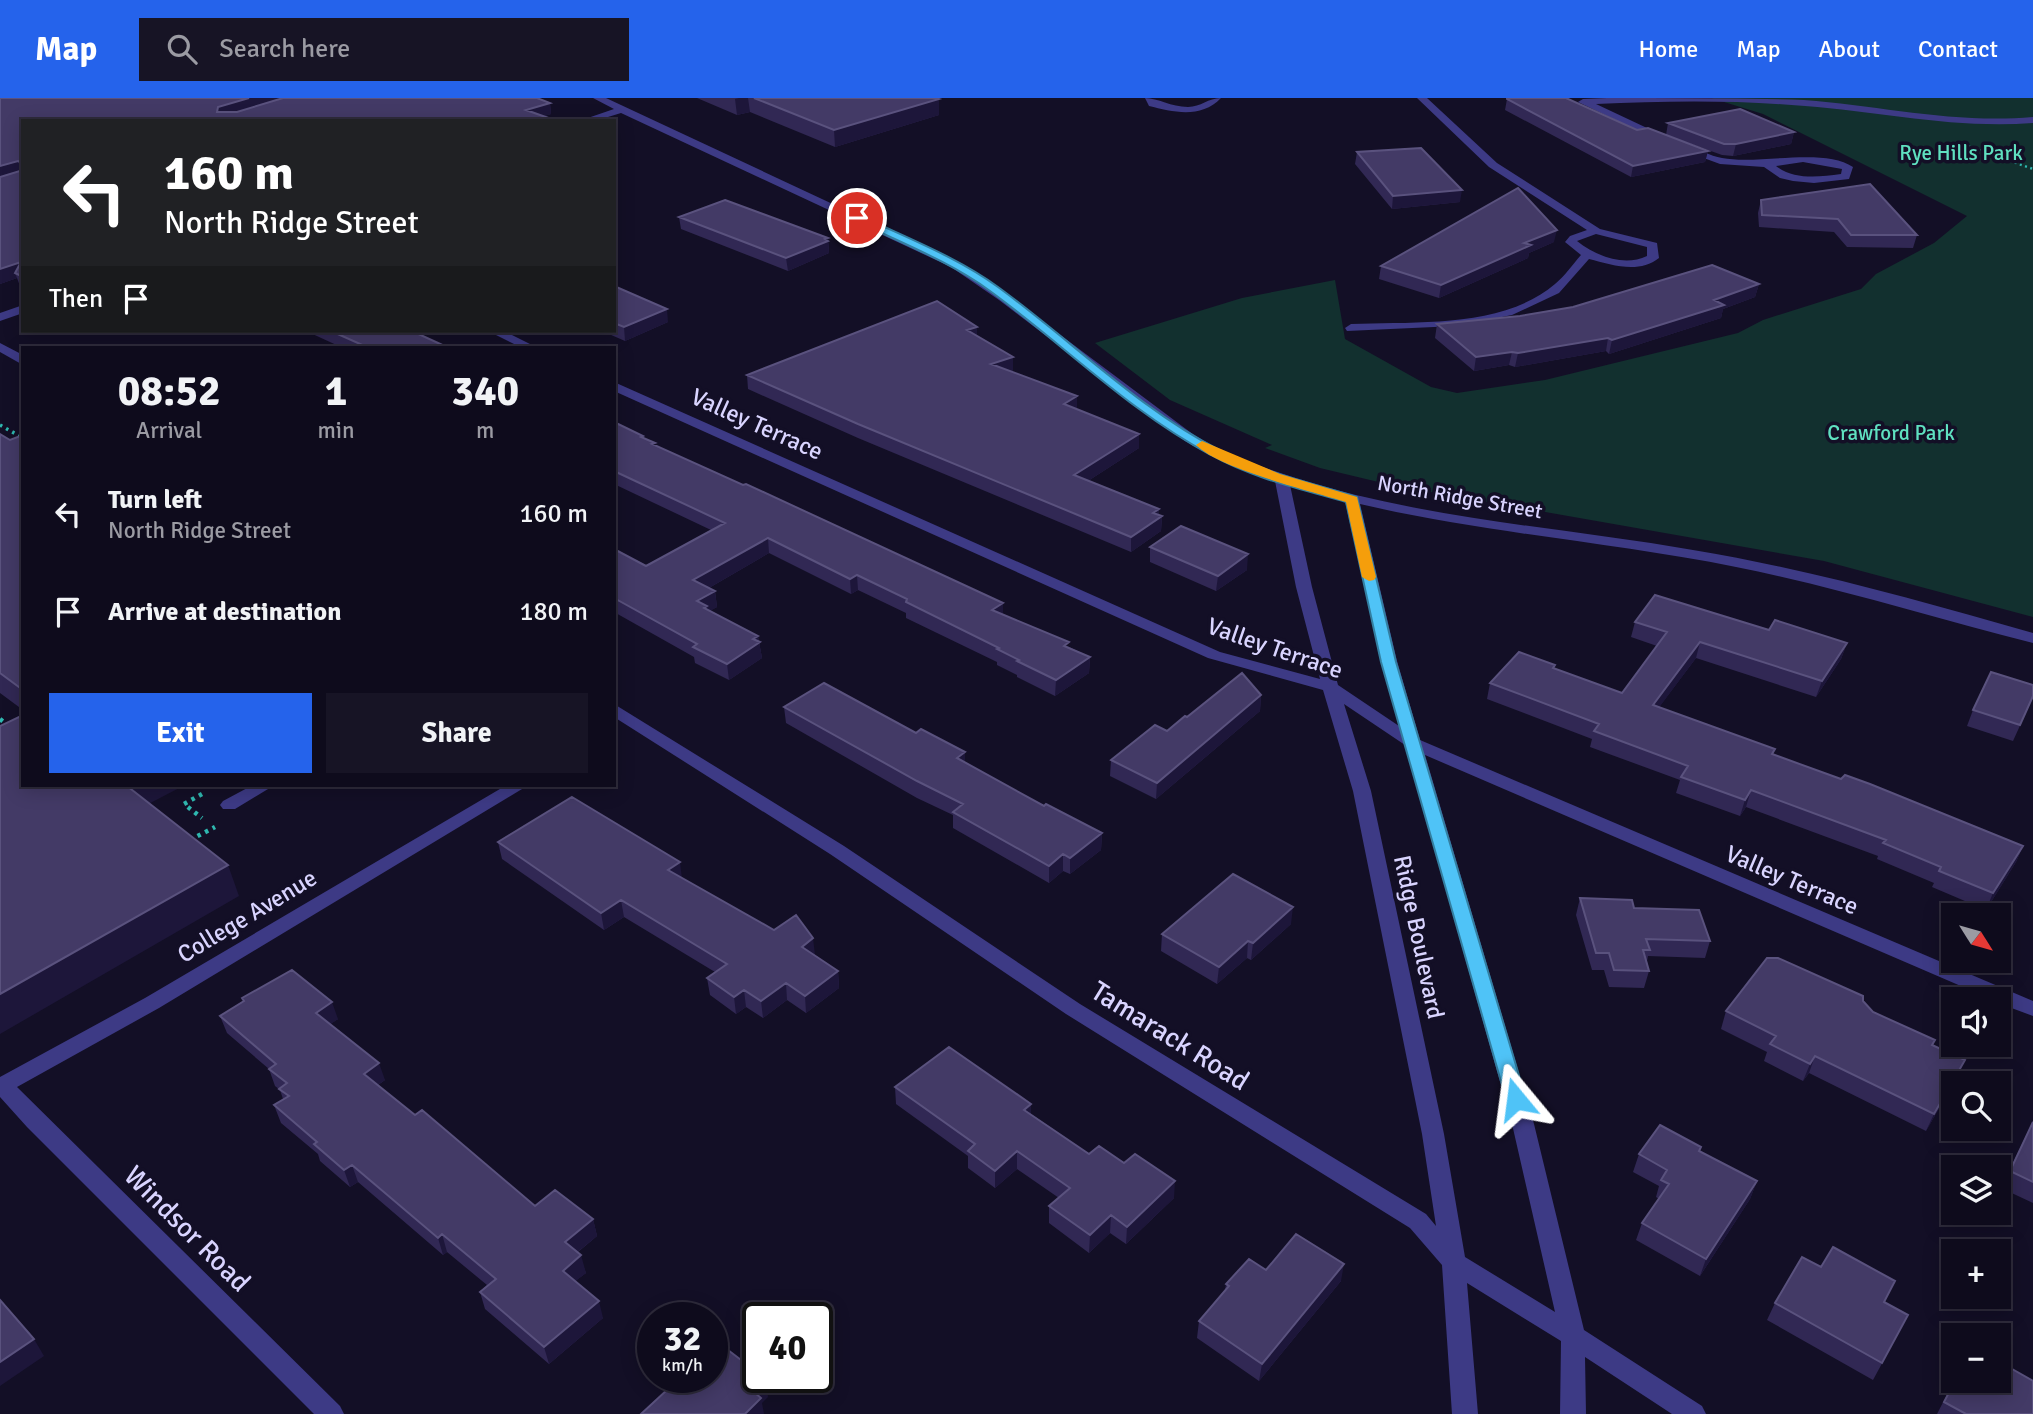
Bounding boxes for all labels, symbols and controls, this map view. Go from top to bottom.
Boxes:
search box [139,18,629,81]
text: Map [35,29,97,70]
icon: search [163,30,201,68]
text: Search here [219,33,350,65]
text: Home [1638,34,1698,64]
text: Map [1736,34,1781,64]
text: About [1819,34,1880,64]
text: Contact [1918,34,1998,64]
park label: Rye Hills Park [1899,140,2023,166]
text: 160 m [164,143,294,203]
icon: left [49,147,140,238]
pin [827,188,887,248]
icon: arrive [838,199,876,237]
text: North Ridge Street [164,203,419,242]
icon: arrive [117,280,155,318]
text: Then [49,283,103,315]
text: 08:52 [118,366,221,417]
text: 1 [325,366,347,417]
text: 340 [451,366,519,417]
street label: Valley Terrace [686,382,828,466]
text: Arrival [136,416,202,445]
text: min [317,416,355,445]
text: m [476,416,494,445]
park label: Crawford Park [1827,420,1955,446]
street label: North Ridge Street [1375,470,1545,524]
text: Turn left [108,484,202,516]
icon: left [49,495,87,533]
text: 160 m [519,498,588,530]
text: North Ridge Street [108,516,291,545]
icon: arrive [49,593,87,631]
text: Arrive at destination [108,596,341,628]
text: 180 m [519,596,588,628]
street label: Valley Terrace [1203,611,1347,685]
button: Exit [49,693,312,773]
button: Share [326,693,588,773]
street label: Valley Terrace [1721,839,1863,921]
street label: Ridge Boulevard [1387,852,1451,1022]
street label: College Avenue [172,863,322,969]
north arrow [1941,903,2011,973]
map controls [1941,903,2011,1393]
street label: Tamarack Road [1085,974,1255,1098]
button: sound [1941,987,2011,1057]
position arrow [1479,1062,1553,1136]
button: search [1941,1071,2011,1141]
button: layers [1941,1155,2011,1225]
street label: Windsor Road [117,1159,257,1299]
button: + [1941,1239,2011,1309]
speed limit sign: 40 [742,1302,833,1393]
text: 32 [664,1317,701,1360]
button: − [1941,1323,2011,1393]
text: km/h [662,1354,703,1376]

